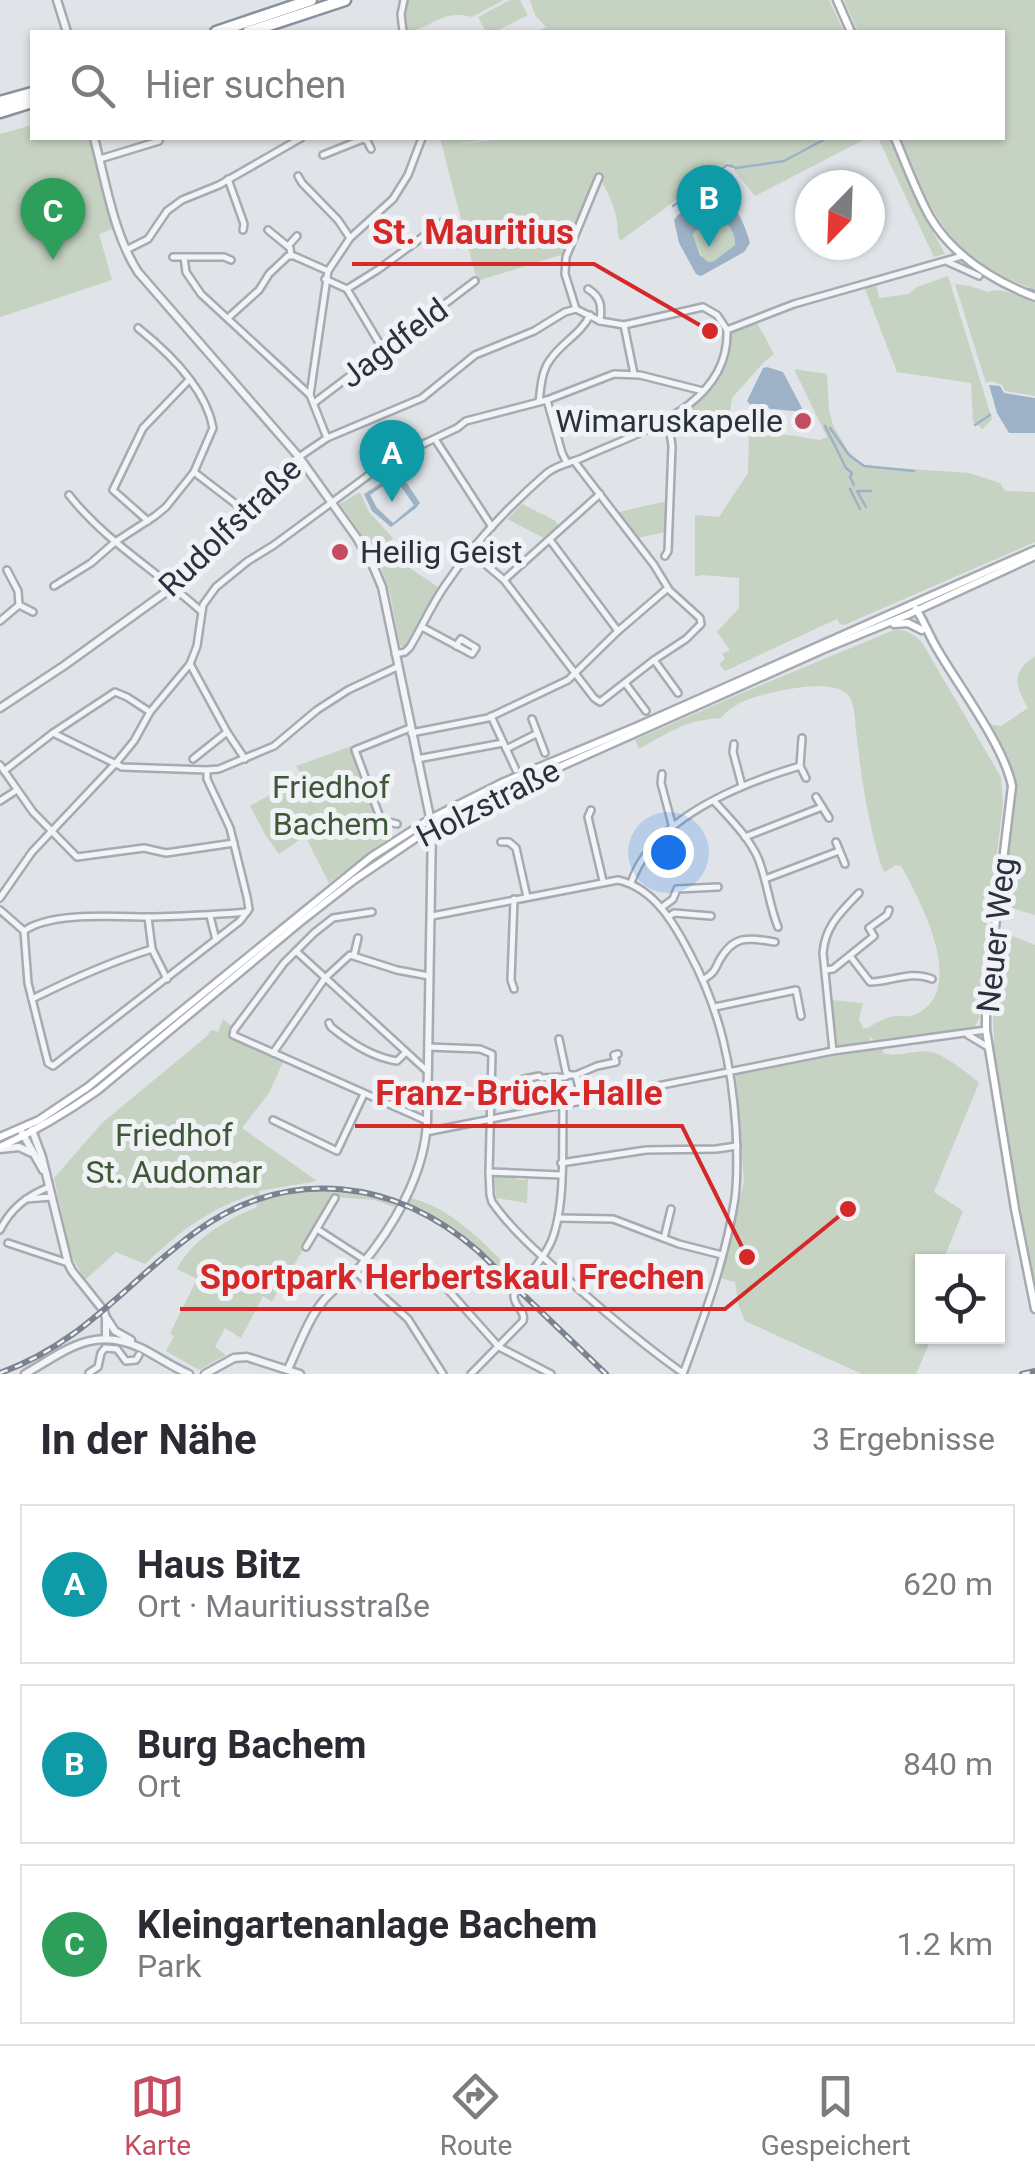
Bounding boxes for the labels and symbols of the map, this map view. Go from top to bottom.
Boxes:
pin: B [676,164,742,247]
north arrow [795,170,885,260]
pin: C [20,178,86,260]
callout: St. Mauritius [352,199,594,264]
text: St. Mauritius [372,212,574,253]
street label: Jagdfeld [333,290,455,396]
place label: Wimaruskapelle [555,402,783,440]
marker: Wimaruskapelle [792,410,814,432]
pin: A [360,420,424,502]
street label: Rudolfstraße [151,450,309,604]
place label: Heilig Geist [360,533,523,571]
marker: Heilig Geist [329,541,351,563]
street label: Holzstraße [410,751,566,855]
park label: Friedhof Bachem [272,768,391,843]
your location [643,827,694,878]
street label: Neuer Weg [969,855,1023,1015]
callout: Franz-Brück-Halle [355,1061,682,1126]
text: Franz-Brück-Halle [375,1073,663,1114]
park label: Friedhof St. Audomar [86,1116,263,1191]
callout: Sportpark Herbertskaul Frechen [180,1244,725,1309]
text: Sportpark Herbertskaul Frechen [199,1257,705,1298]

